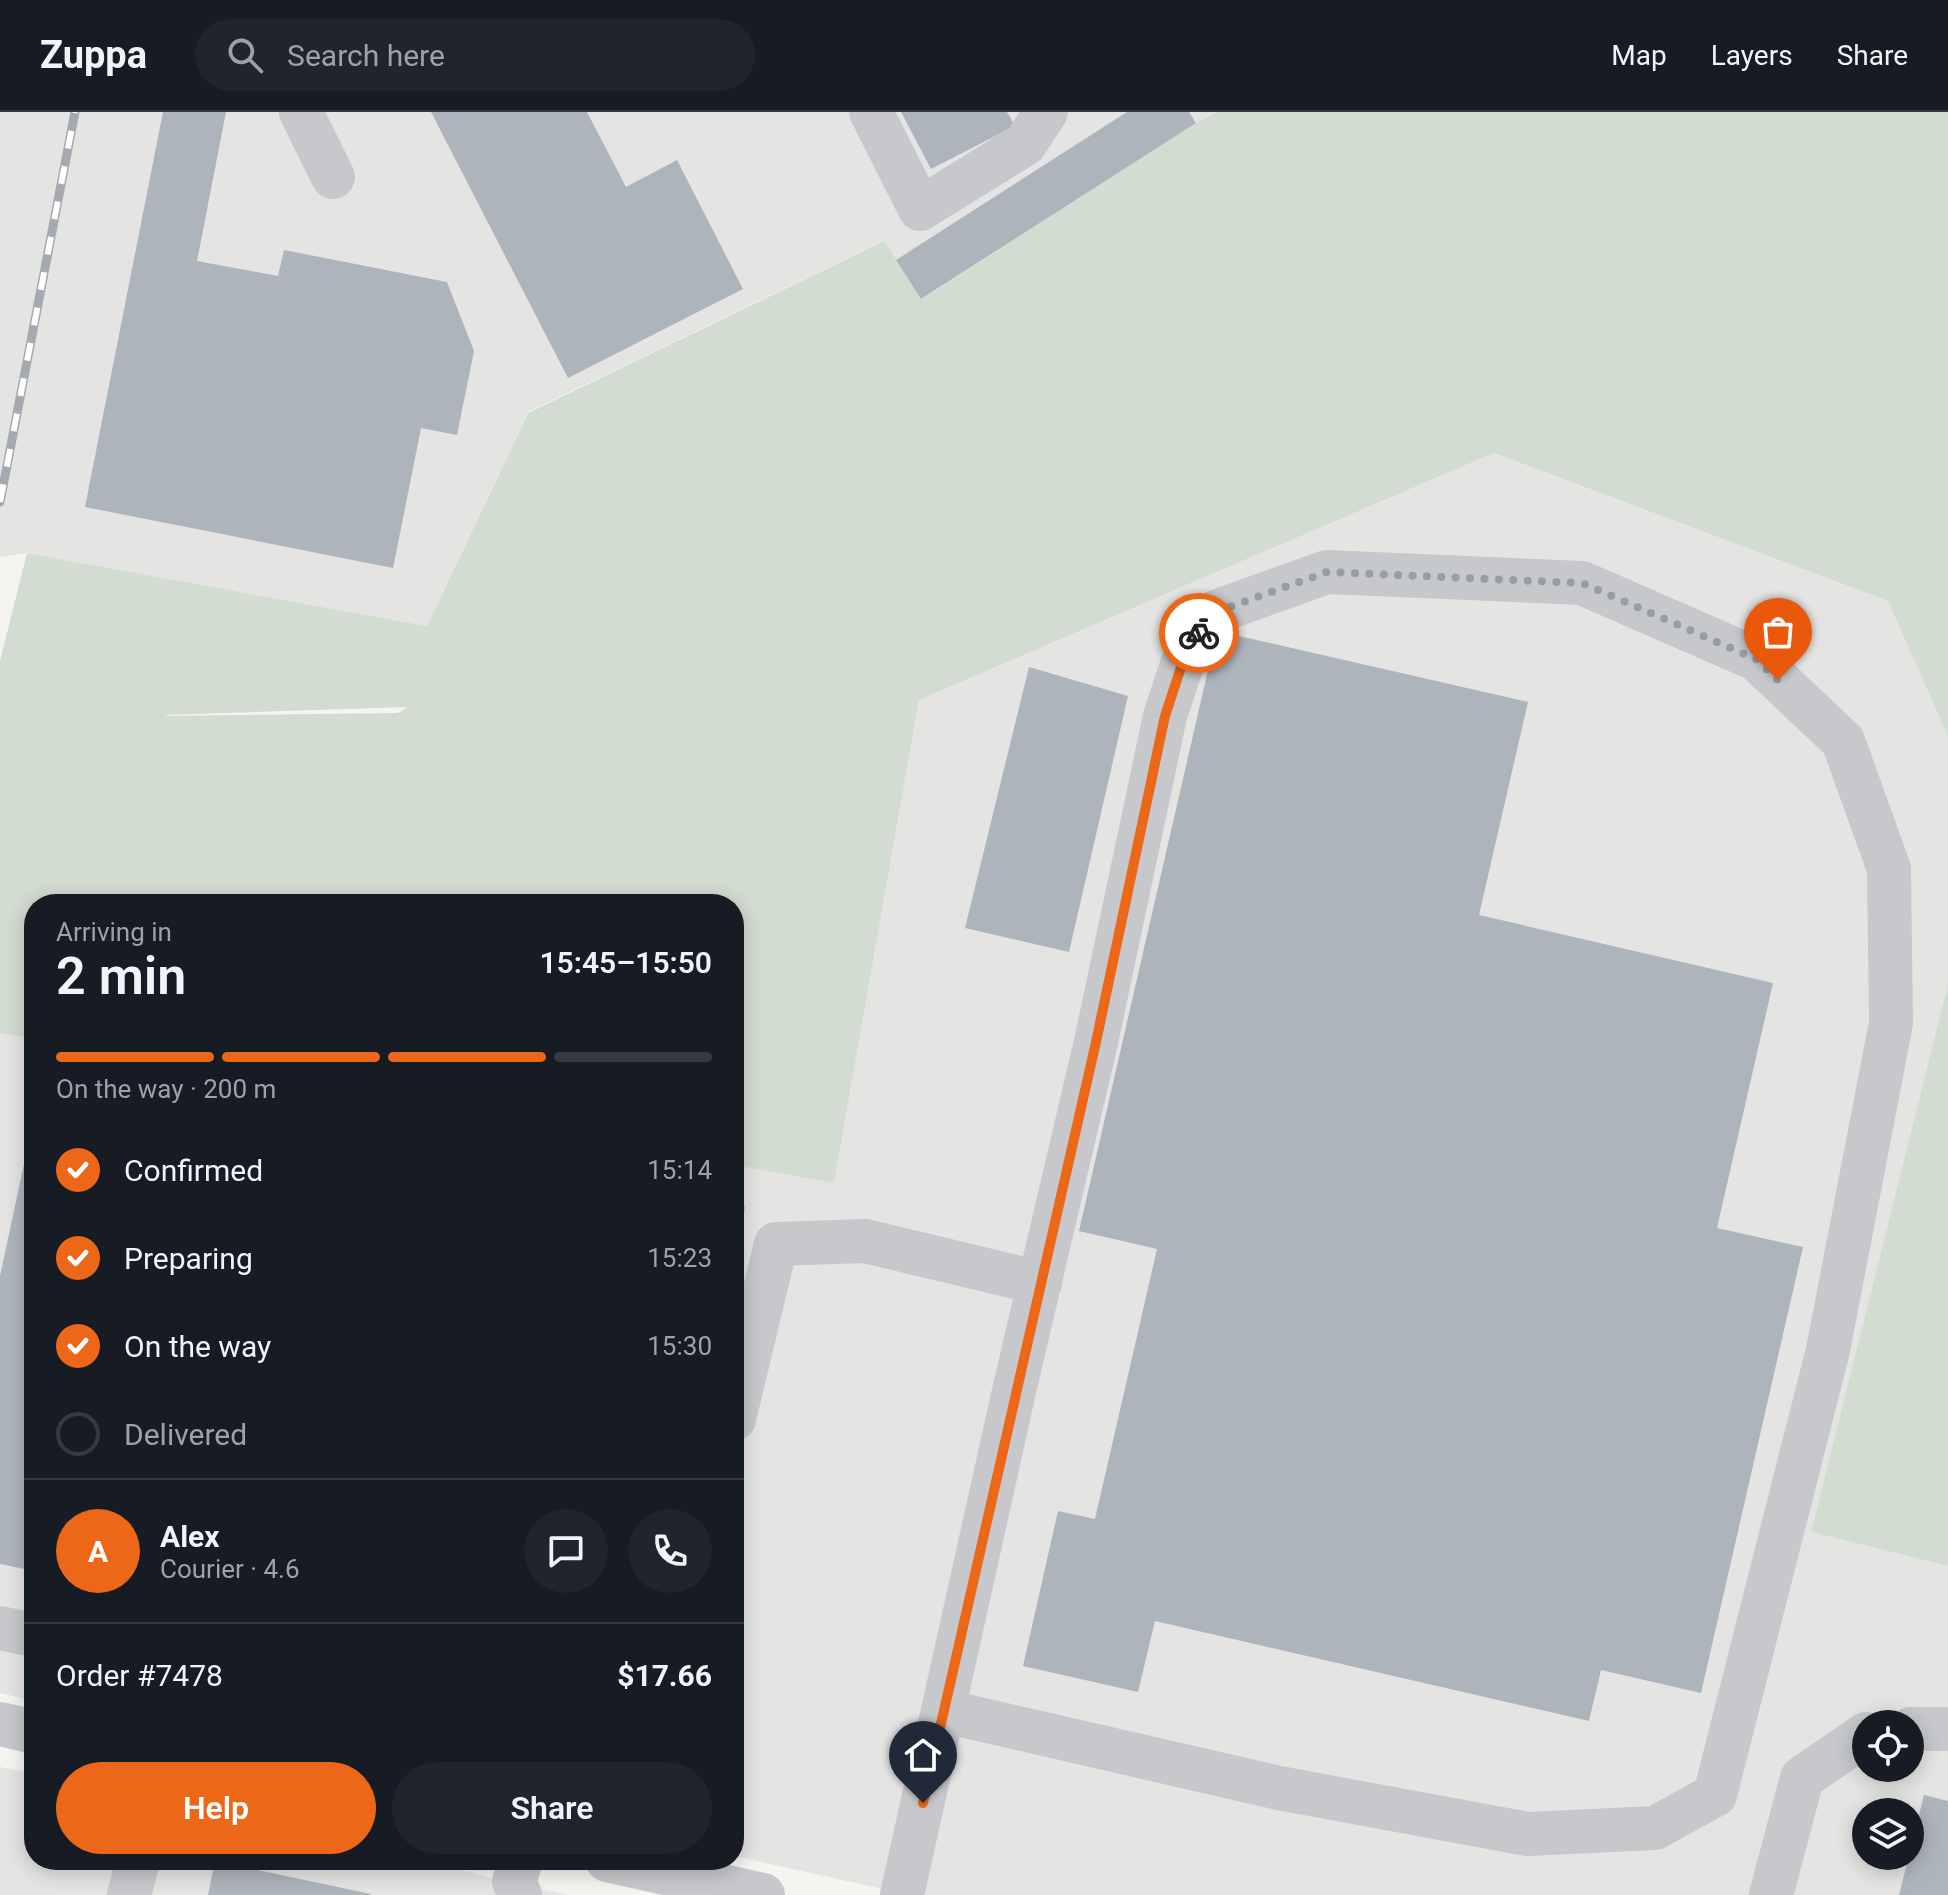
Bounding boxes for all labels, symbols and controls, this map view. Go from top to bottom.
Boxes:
search box [195,19,755,91]
text: Zuppa [40,33,147,77]
icon: search [223,33,267,77]
text: Search here [287,38,445,73]
text: Map [1611,39,1667,72]
text: Layers [1711,39,1793,72]
text: Share [1837,39,1908,72]
courier [1159,593,1239,673]
pin [1744,598,1812,680]
icon: bag [1756,610,1800,654]
icon: bike [1177,611,1221,655]
text: Arriving in [56,917,172,947]
text: 15:45–15:50 [539,945,712,980]
text: 2 min [56,946,186,1007]
text: On the way · 200 m [56,1074,276,1104]
icon: check [56,1148,100,1192]
text: Confirmed [124,1153,263,1188]
text: 15:14 [647,1155,712,1185]
icon: check [56,1236,100,1280]
text: Preparing [124,1241,253,1276]
text: 15:23 [647,1243,712,1273]
icon: check [56,1324,100,1368]
text: On the way [124,1329,271,1364]
text: 15:30 [647,1331,712,1361]
text: Delivered [124,1417,247,1452]
button: chat [524,1509,608,1593]
button: phone [628,1509,712,1593]
text: Alex [160,1519,220,1554]
text: A [88,1534,108,1569]
text: Courier · 4.6 [160,1554,300,1584]
text: Order #7478 [56,1658,223,1693]
text: $17.66 [617,1658,712,1693]
map controls [1852,1710,1924,1870]
button: locate [1852,1710,1924,1782]
pin [889,1721,957,1803]
icon: home [901,1733,945,1777]
button: Help [56,1762,376,1854]
button: Share [392,1762,712,1854]
button: layers [1852,1798,1924,1870]

